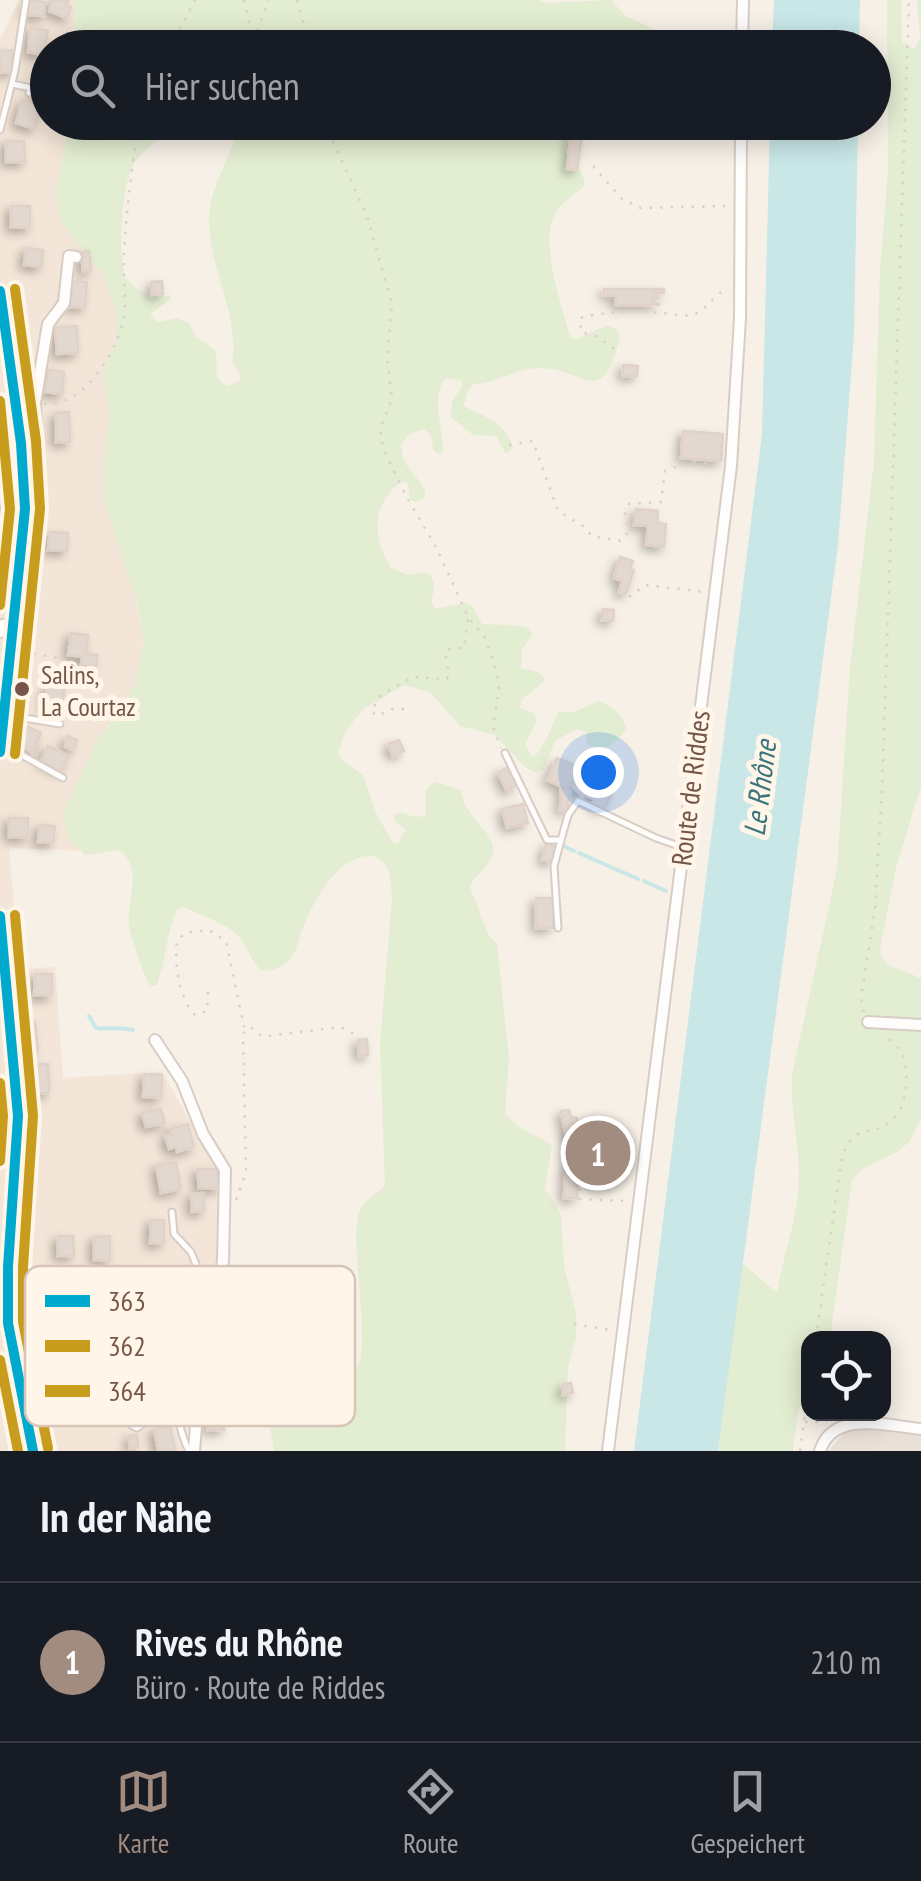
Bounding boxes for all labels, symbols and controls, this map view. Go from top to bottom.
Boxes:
search box [30,30,891,140]
icon: search [65,58,120,113]
text: Hier suchen [145,61,300,110]
place label: Salins, La Courtaz [41,658,136,723]
marker: Salins, La Courtaz [12,679,32,699]
street label: Route de Riddes [662,708,718,868]
water label: Le Rhône [734,736,784,838]
your location [573,747,624,798]
pin: 1 [566,1116,630,1190]
legend [25,1266,355,1426]
text: 363 [108,1282,146,1319]
text: 362 [108,1327,146,1364]
map controls [801,1331,891,1421]
button: locate [801,1331,891,1421]
text: 364 [108,1372,146,1409]
text: In der Nähe [40,1489,212,1544]
text: Rives du Rhône [135,1617,343,1666]
text: 1 [65,1641,80,1683]
text: 210 m [810,1641,881,1683]
text: Büro · Route de Riddes [135,1666,385,1708]
tab: Karte [116,1764,171,1861]
tab: Route [403,1764,459,1861]
tab: Gespeichert [690,1764,805,1861]

